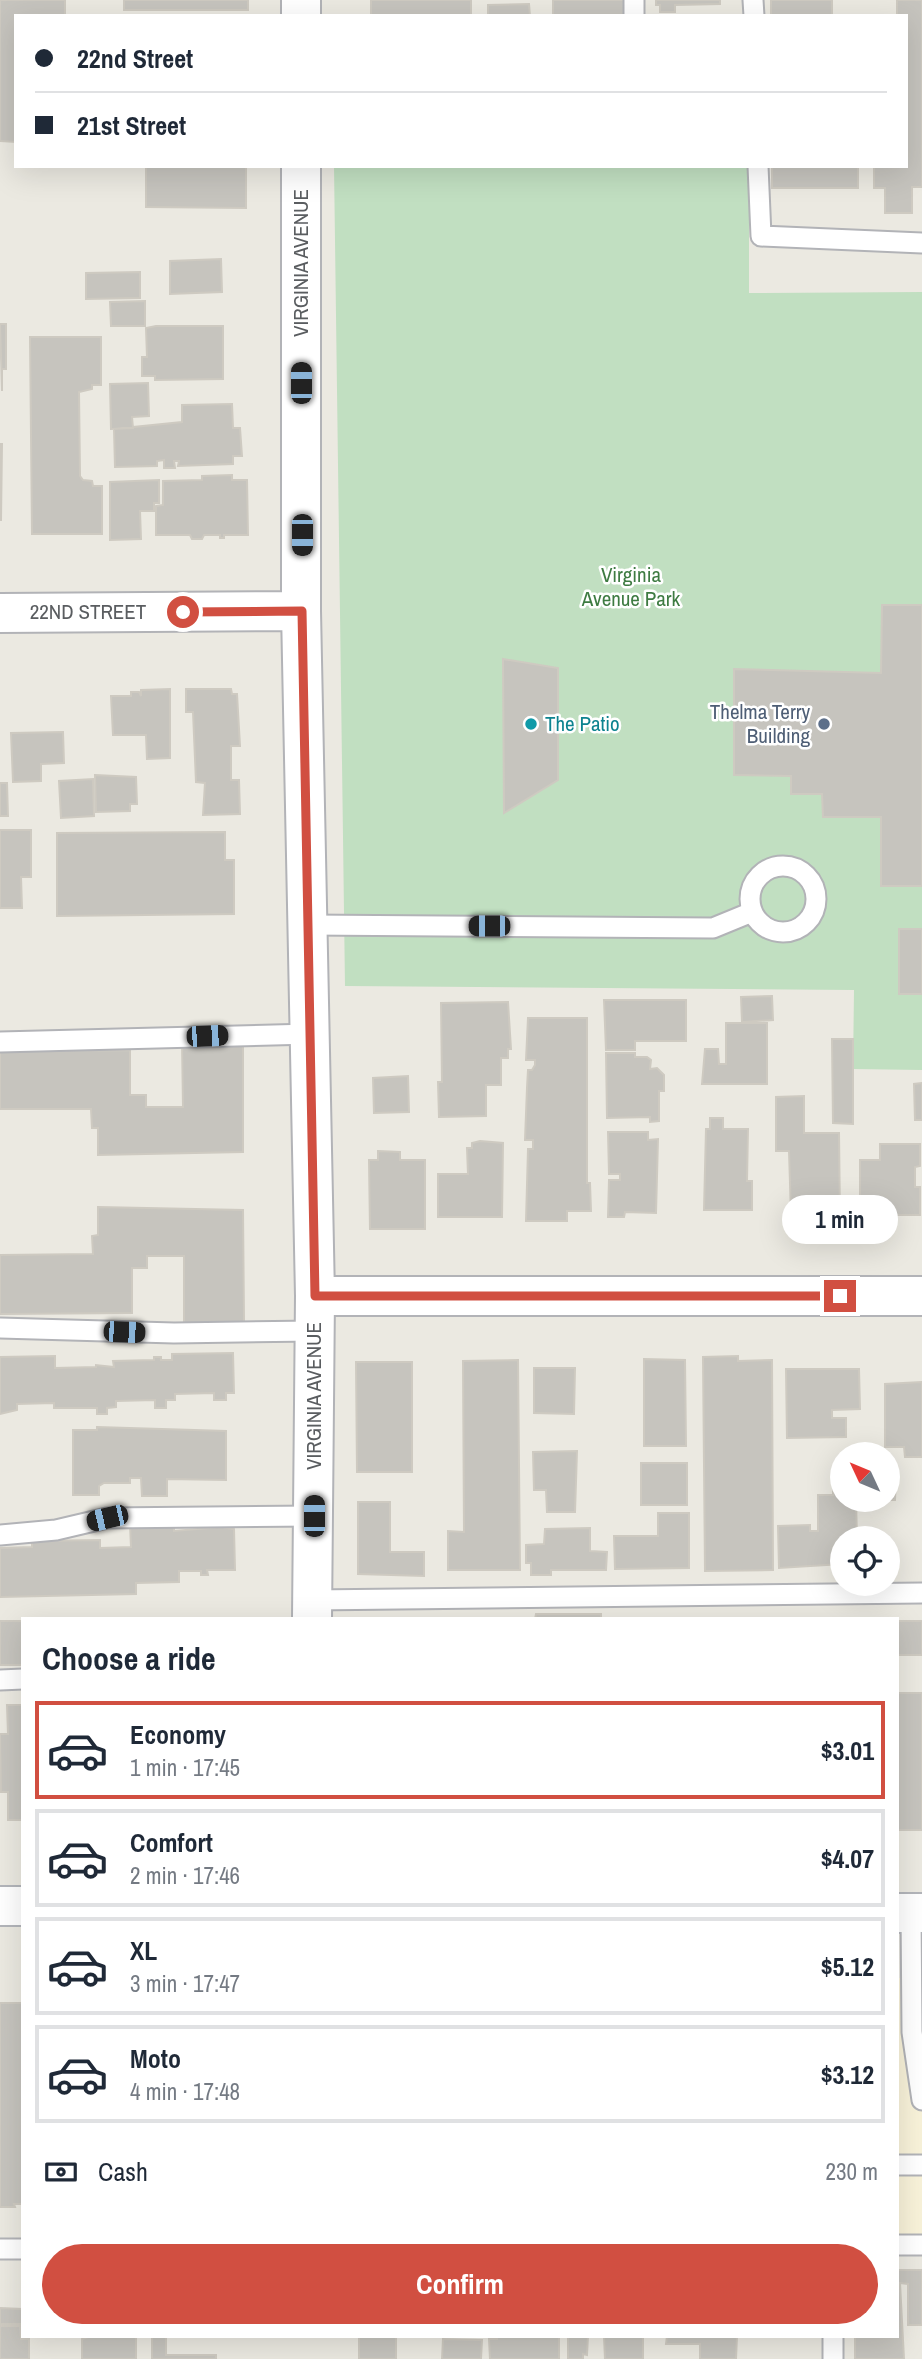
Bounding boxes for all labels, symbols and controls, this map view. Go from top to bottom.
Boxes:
text: 22nd Street [77,41,193,76]
text: 21st Street [77,108,186,143]
street label: VIRGINIA AVENUE [286,189,315,337]
car [291,362,312,404]
car [292,514,313,556]
park label: Virginia Avenue Park [581,560,681,613]
route start [167,596,199,628]
street label: 22ND STREET [30,597,147,626]
place label: Thelma Terry Building [710,697,810,750]
place label: The Patio [545,709,620,738]
marker: The Patio [523,716,539,732]
marker: Thelma Terry Building [816,716,832,732]
car [469,916,511,937]
car [186,1025,229,1047]
callout: 1 min [782,1194,898,1244]
text: 1 min [815,1204,865,1235]
route end [824,1280,856,1312]
car [103,1321,146,1343]
street label: VIRGINIA AVENUE [299,1322,328,1470]
north arrow [830,1442,900,1512]
map controls [830,1442,900,1596]
car [304,1495,325,1537]
car [85,1503,130,1533]
button: locate [830,1526,900,1596]
text: Choose a ride [42,1637,216,1680]
text: Economy [130,1717,226,1752]
icon: car [46,1719,109,1782]
text: $3.01 [821,1733,874,1768]
text: 1 min · 17:45 [130,1752,240,1783]
text: Comfort [130,1825,213,1860]
icon: car [46,1827,109,1890]
text: $4.07 [821,1841,874,1876]
text: 2 min · 17:46 [130,1860,240,1891]
text: XL [130,1933,157,1968]
icon: car [46,1935,109,1998]
text: $5.12 [821,1949,874,1984]
text: 3 min · 17:47 [130,1968,240,1999]
text: Moto [130,2041,181,2076]
icon: car [46,2043,109,2106]
text: $3.12 [821,2057,874,2092]
text: 4 min · 17:48 [130,2076,240,2107]
icon: cash [42,2153,80,2191]
text: Cash [98,2154,148,2189]
text: 230 m [826,2156,878,2187]
button: Confirm [42,2244,878,2324]

